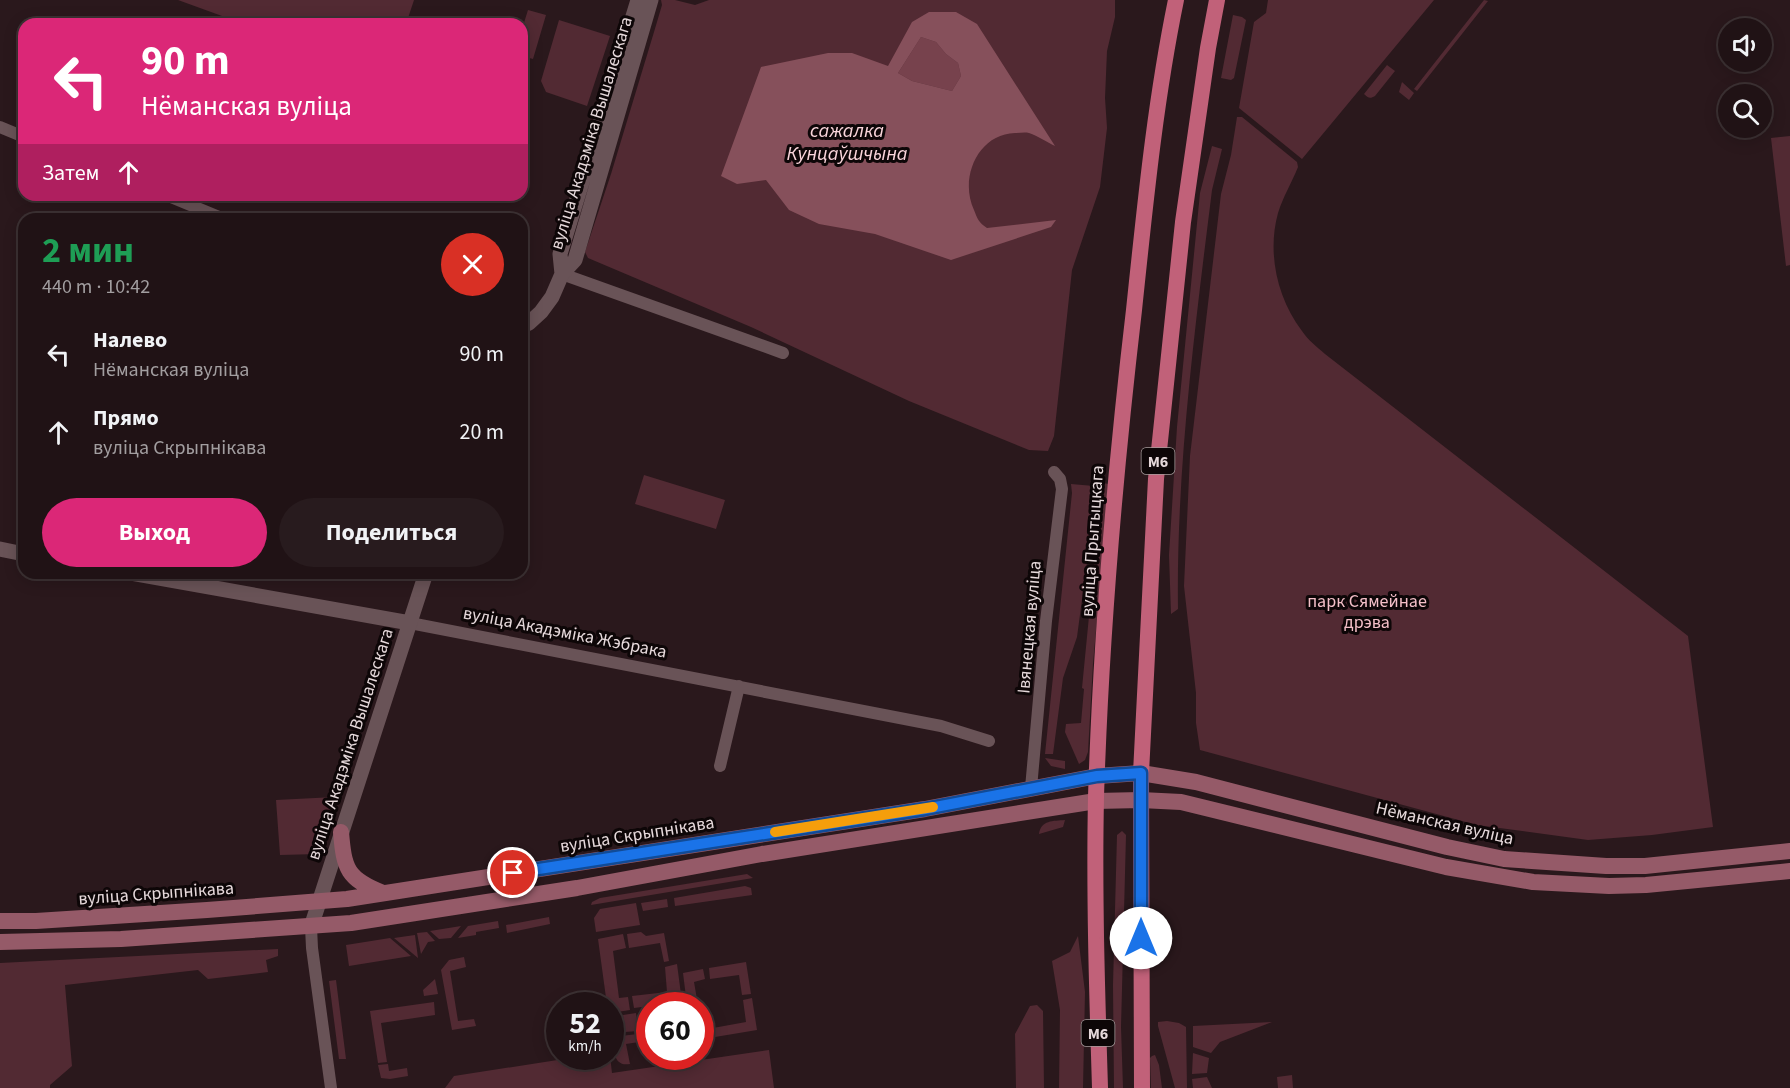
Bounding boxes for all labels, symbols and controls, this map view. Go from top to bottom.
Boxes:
street label: вуліца Акадэміка Вышалескага [544,14,639,253]
map controls [1718,18,1772,138]
button: sound [1718,18,1772,72]
text: 90 m [141,31,230,91]
icon: left [42,42,120,120]
button: search [1718,84,1772,138]
text: Нёманская вуліца [141,87,352,126]
water label: сажалка Кунцаўшчына [786,117,908,168]
icon: ahead [112,156,145,189]
text: Затем [42,157,100,189]
text: 2 мин [42,225,134,276]
button: close [441,233,504,296]
text: 440 m · 10:42 [42,273,150,301]
text: Налево [93,324,167,356]
icon: left [42,338,75,371]
text: 90 m [459,338,504,370]
text: Нёманская вуліца [93,356,249,384]
text: Прямо [93,402,159,434]
icon: ahead [42,416,75,449]
text: 20 m [459,416,504,448]
text: вуліца Скрыпнікава [93,434,266,462]
road number: М6 [1142,448,1174,474]
street label: вуліца Прытыцкага [1075,464,1110,618]
button: Выход [42,498,267,567]
button: Поделиться [279,498,504,567]
street label: Івянецкая вуліца [1011,560,1048,695]
park label: парк Сямейнае дрэва [1307,589,1427,635]
street label: вуліца Акадэміка Жэбрака [461,600,669,664]
street label: вуліца Акадэміка Вышалескага [301,625,400,863]
street label: Нёманская вуліца [1374,795,1516,851]
street label: вуліца Скрыпнікава [558,810,716,859]
pin [487,847,538,898]
icon: arrive [496,856,529,889]
street label: вуліца Скрыпнікава [77,876,235,911]
position arrow [1109,906,1173,970]
speed limit sign: 60 [636,992,714,1070]
text: 52 [569,1002,601,1045]
road number: М6 [1082,1020,1114,1046]
text: km/h [568,1036,602,1057]

